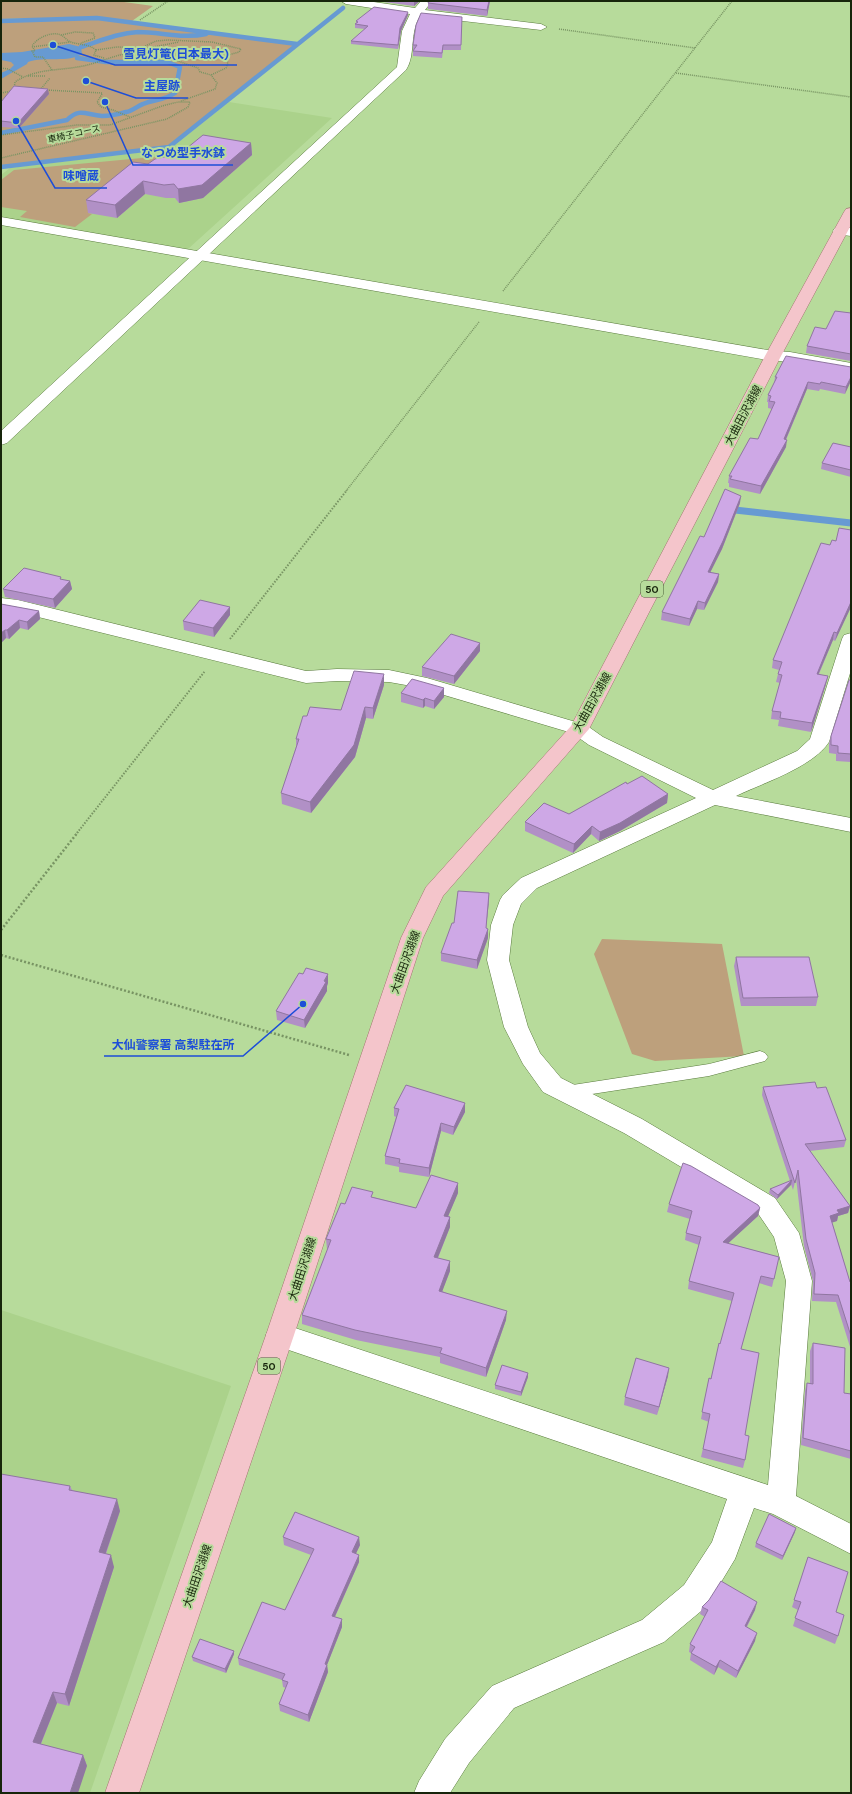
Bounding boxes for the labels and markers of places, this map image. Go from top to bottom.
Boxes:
callout: 雪見灯篭(日本最大) [115,41,237,65]
callout: 主屋跡 [136,74,188,98]
callout: なつめ型手水鉢 [133,141,233,165]
callout: 味噌蔵 [55,164,107,188]
callout: 大仙警察署 高梨駐在所 [104,1032,243,1056]

